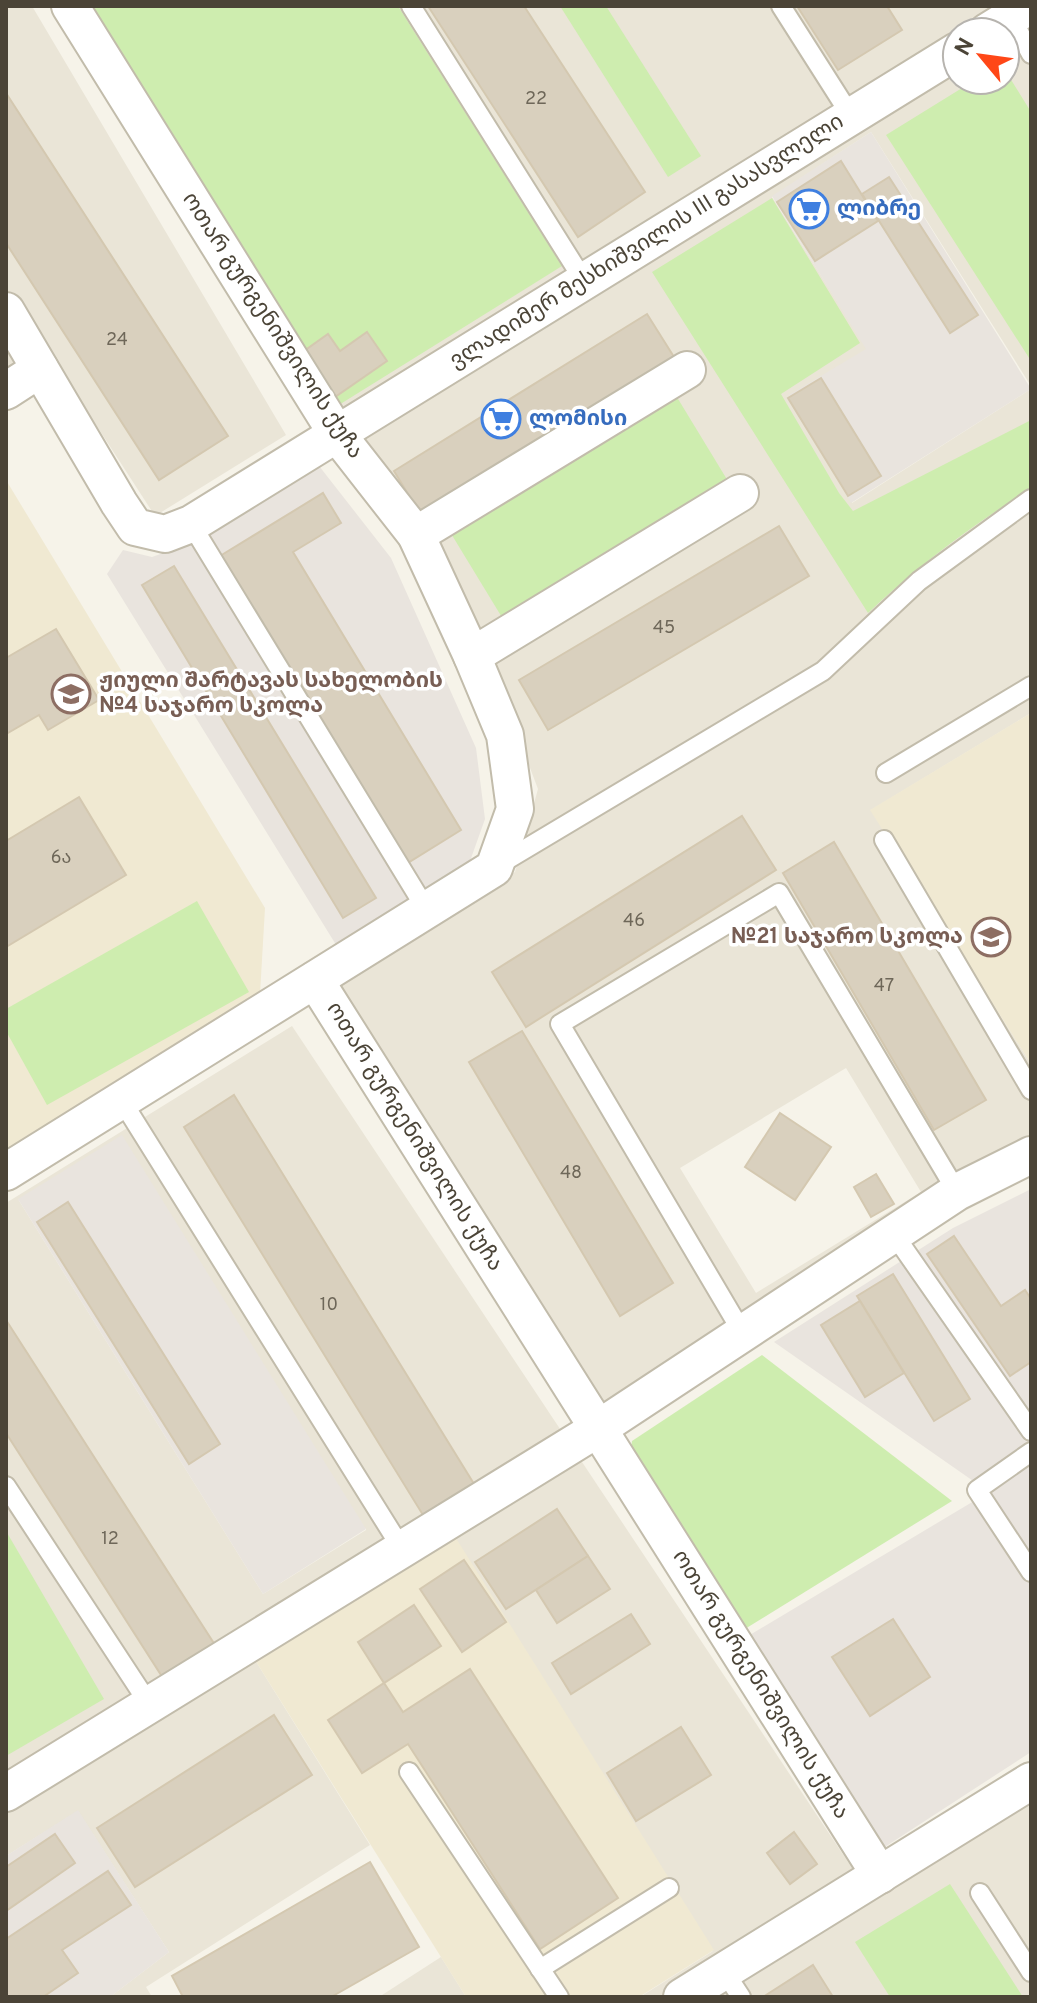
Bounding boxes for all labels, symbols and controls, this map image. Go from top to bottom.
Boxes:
north arrow [941,16,1021,96]
text: N [950,34,981,61]
house number: 22 [525,88,547,111]
street label: ვლადიმერ მესხიშვილის III გასასვლელი [445,109,849,375]
street label: ოთარ გურგენიშვილის ქუჩა [176,188,368,464]
supermarket icon: ლიბრე [788,188,830,230]
place label: ლიბრე [837,196,921,223]
house number: 24 [106,329,128,352]
supermarket icon: ლომისი [480,398,522,440]
place label: ლომისი [529,406,627,433]
house number: 45 [653,617,675,640]
place label: ჟიული შარტავას სახელობის №4 საჯარო სკოლა [99,668,443,720]
school or university icon: ჟიული შარტავას სახელობის №4 საჯარო სკოლა [50,673,92,715]
house number: 6ა [51,847,71,870]
house number: 46 [623,910,645,933]
school or university icon: №21 საჯარო სკოლა [970,916,1012,958]
place label: №21 საჯარო სკოლა [731,924,963,951]
house number: 47 [874,975,894,998]
street label: ოთარ გურგენიშვილის ქუჩა [320,997,508,1277]
house number: 48 [560,1162,582,1185]
house number: 10 [320,1294,338,1317]
house number: 12 [101,1528,119,1551]
street label: ოთარ გურგენიშვილის ქუჩა [666,1545,854,1825]

